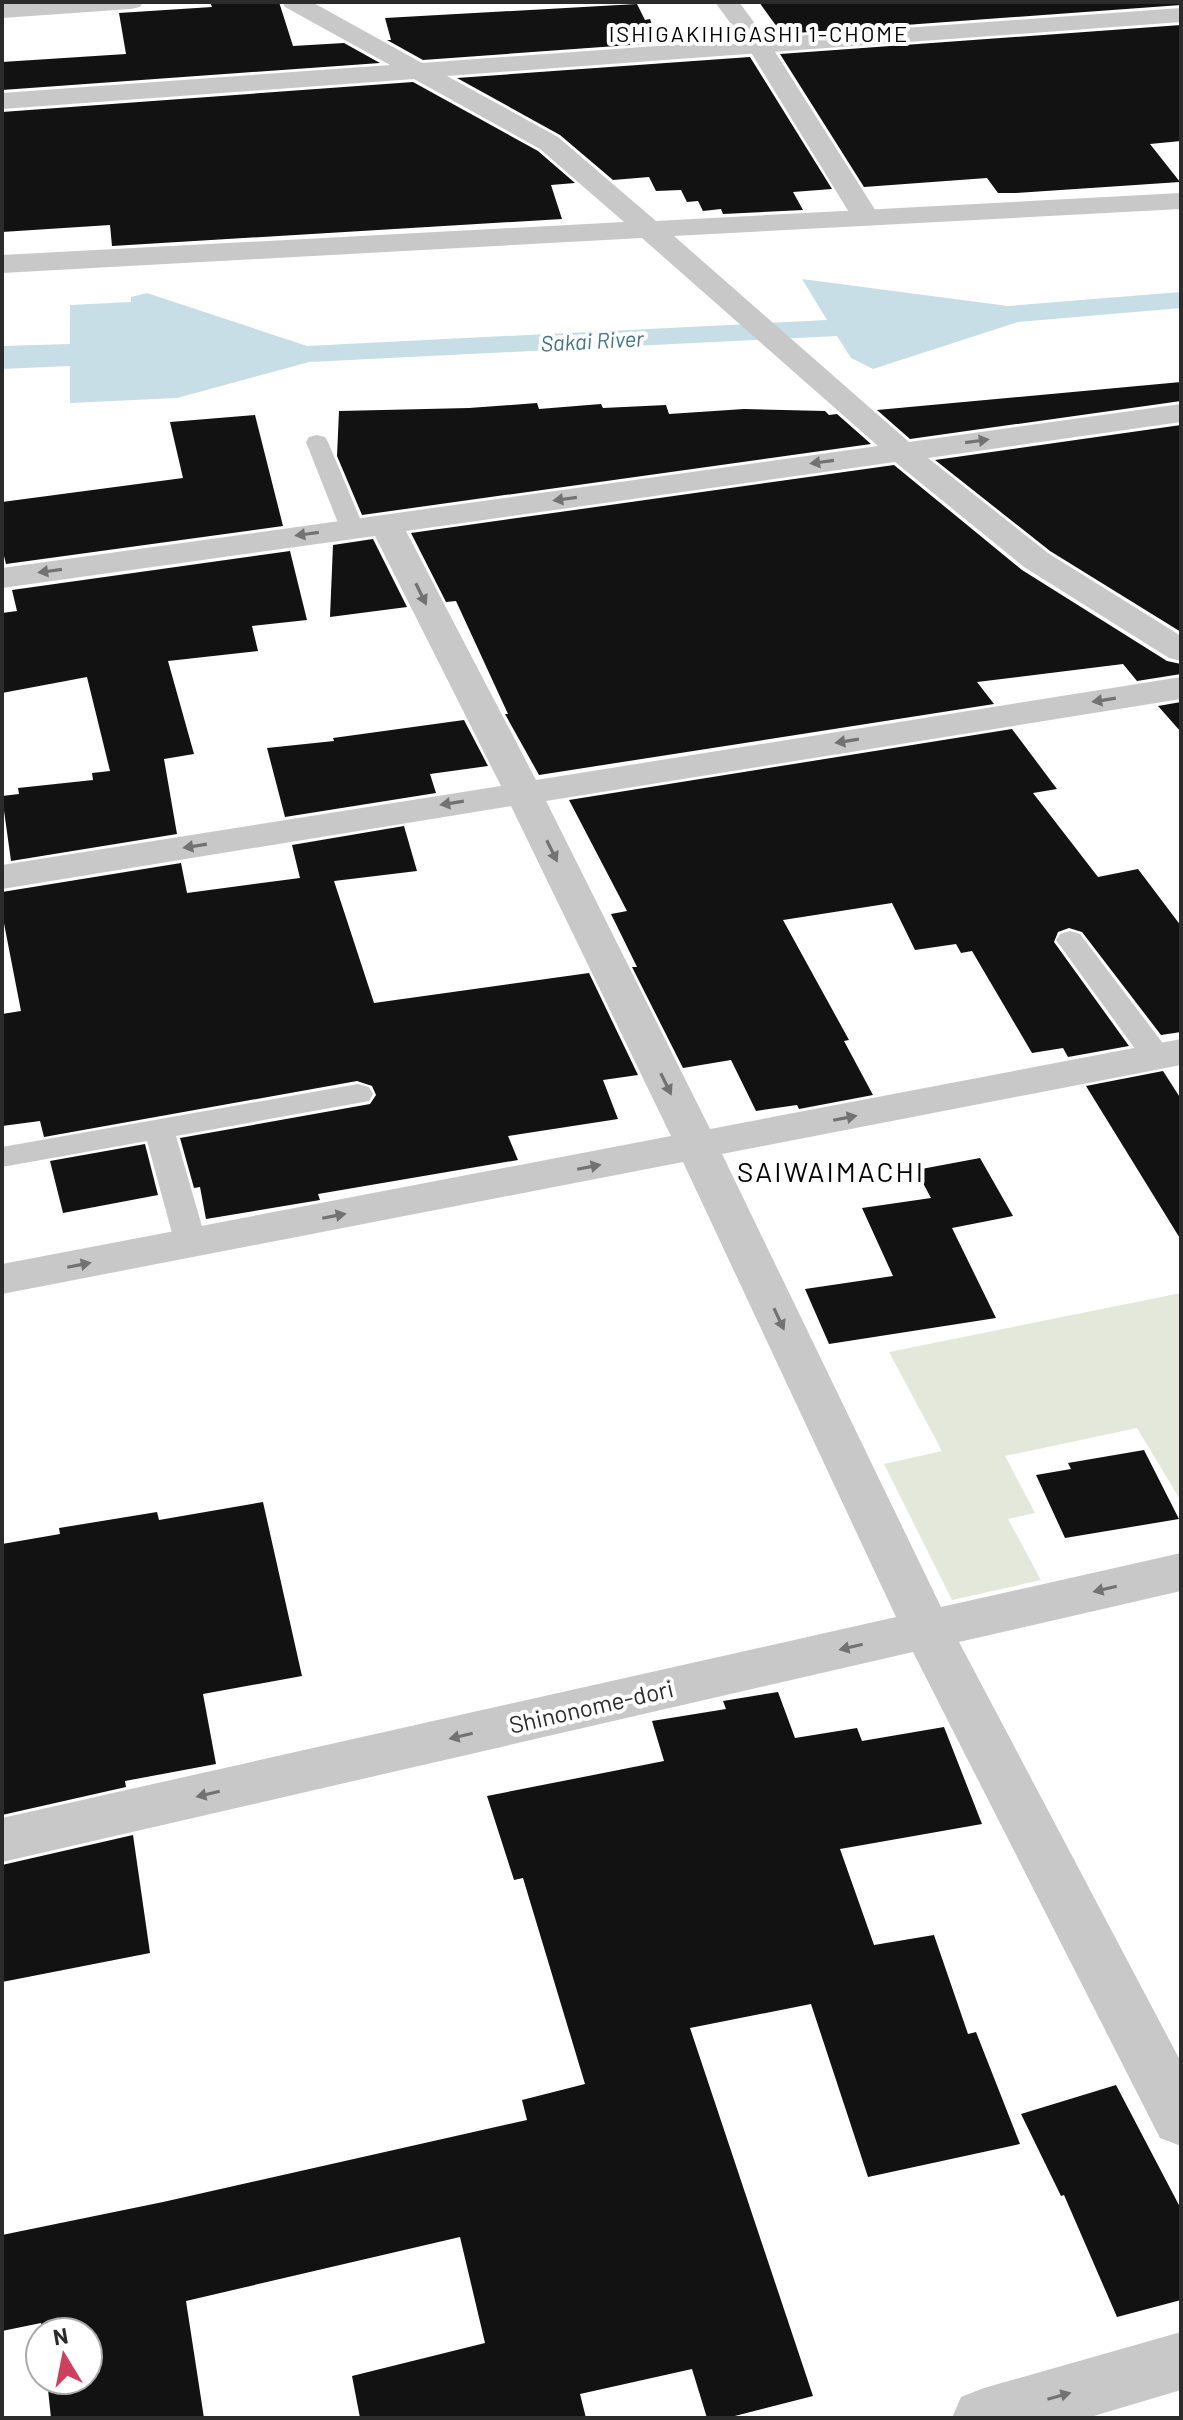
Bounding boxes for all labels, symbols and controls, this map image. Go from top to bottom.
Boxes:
district label: ISHIGAKIHIGASHI 1-CHOME [609,20,909,46]
water label: Sakai River [540,324,645,356]
one-way arrow [964,434,989,447]
one-way arrow [809,456,834,469]
one-way arrow [552,493,577,506]
one-way arrow [294,528,319,541]
one-way arrow [37,565,62,578]
one-way arrow [414,583,428,606]
one-way arrow [1091,694,1116,707]
one-way arrow [834,735,859,748]
one-way arrow [439,798,464,810]
one-way arrow [545,839,559,862]
one-way arrow [183,840,208,852]
one-way arrow [660,1073,673,1096]
one-way arrow [832,1111,857,1123]
district label: SAIWAIMACHI [737,1154,925,1188]
one-way arrow [577,1160,602,1173]
one-way arrow [322,1210,347,1222]
one-way arrow [66,1258,91,1270]
one-way arrow [772,1307,786,1330]
one-way arrow [1092,1583,1117,1596]
one-way arrow [839,1641,864,1654]
street label: Shinonome-dori [506,1673,676,1739]
one-way arrow [449,1730,474,1743]
one-way arrow [195,1788,220,1800]
north arrow [24,2316,104,2396]
text: N [51,2321,70,2349]
one-way arrow [1047,2390,1072,2402]

